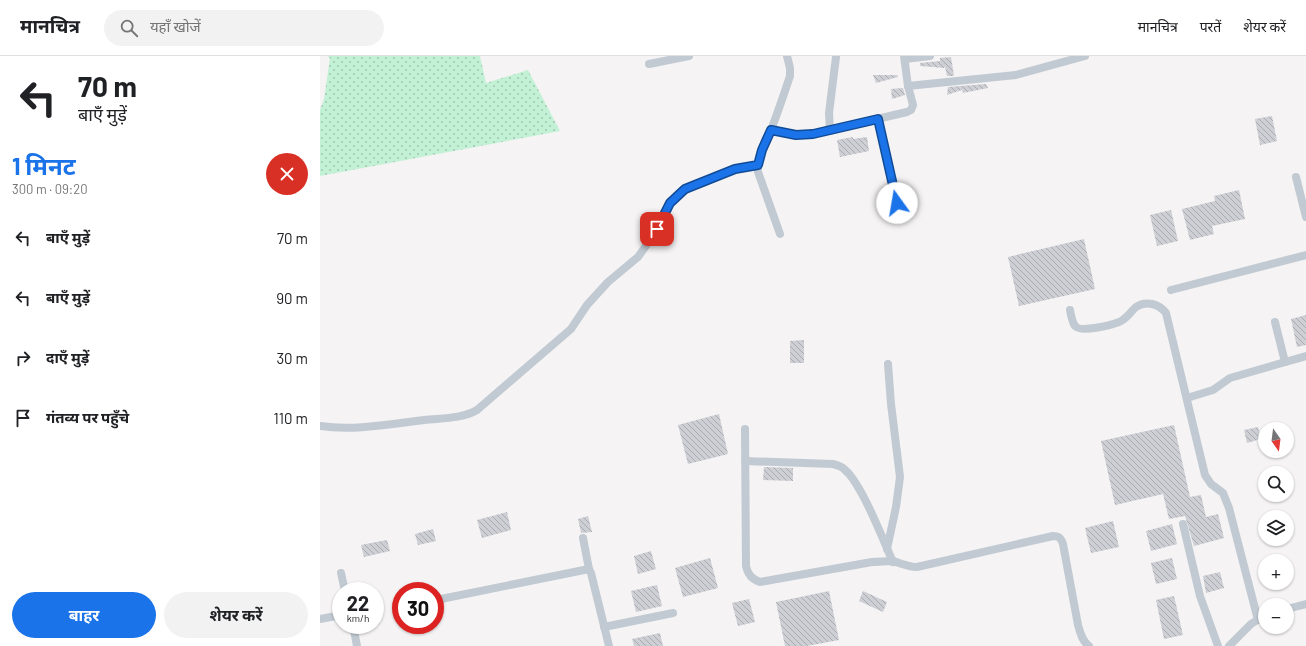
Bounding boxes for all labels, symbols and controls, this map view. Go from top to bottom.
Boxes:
search box [104,10,384,46]
text: मानचित्र [20,14,80,37]
icon: search [118,17,140,39]
text: यहाँ खोजें [150,17,201,35]
text: मानचित्र [1138,18,1178,35]
text: परतें [1200,18,1221,35]
text: शेयर करें [1243,18,1286,35]
text: 70 m [78,69,137,103]
icon: left [12,72,64,124]
text: बाएँ मुड़ें [78,103,127,125]
text: 1 मिनट [12,151,76,180]
button: close [266,153,308,195]
text: 300 m · 09:20 [12,181,88,197]
position arrow [876,182,918,224]
pin [640,212,674,246]
icon: arrive [646,218,668,240]
icon: left [12,227,34,249]
text: बाएँ मुड़ें [46,228,90,246]
text: 70 m [277,229,308,247]
icon: left [12,287,34,309]
text: बाएँ मुड़ें [46,288,90,306]
text: 90 m [276,289,308,307]
icon: right [12,347,34,369]
text: दाएँ मुड़ें [46,348,89,366]
text: 30 m [276,349,308,367]
icon: arrive [12,407,34,429]
text: गंतव्य पर पहुँचे [46,408,129,426]
text: 110 m [274,409,308,427]
north arrow [1258,422,1294,458]
map controls [1258,422,1294,634]
button: search [1258,466,1294,502]
button: layers [1258,510,1294,546]
button: + [1258,554,1294,590]
speed limit sign: 30 [392,582,444,634]
text: 22 [347,591,369,615]
button: बाहर [12,592,156,638]
button: शेयर करें [164,592,308,638]
button: − [1258,598,1294,634]
text: km/h [347,612,369,624]

